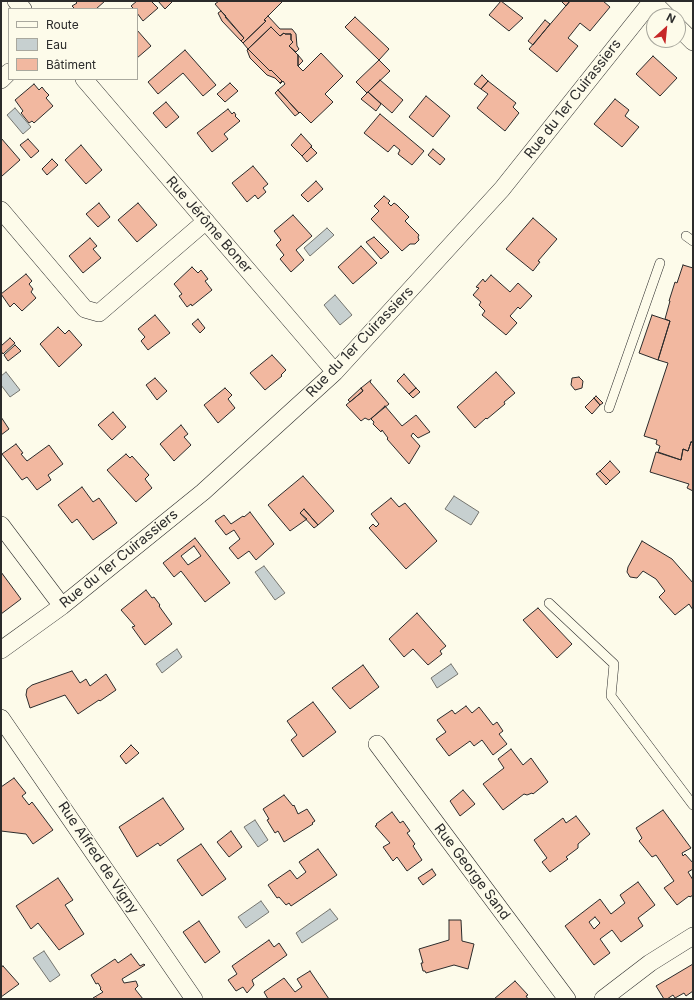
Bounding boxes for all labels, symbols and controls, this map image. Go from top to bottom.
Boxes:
legend [8,8,138,80]
north arrow [646,8,686,48]
text: N [664,10,678,26]
text: Route [46,17,79,32]
street label: Rue du 1er Cuirassiers [521,36,625,162]
text: Eau [46,37,67,52]
text: Bâtiment [46,57,96,72]
street label: Rue Jérôme Boner [162,173,256,277]
street label: Rue du 1er Cuirassiers [303,283,417,401]
street label: Rue du 1er Cuirassiers [56,506,182,612]
street label: Rue Alfred de Vigny [54,799,142,917]
street label: Rue George Sand [430,821,514,923]

